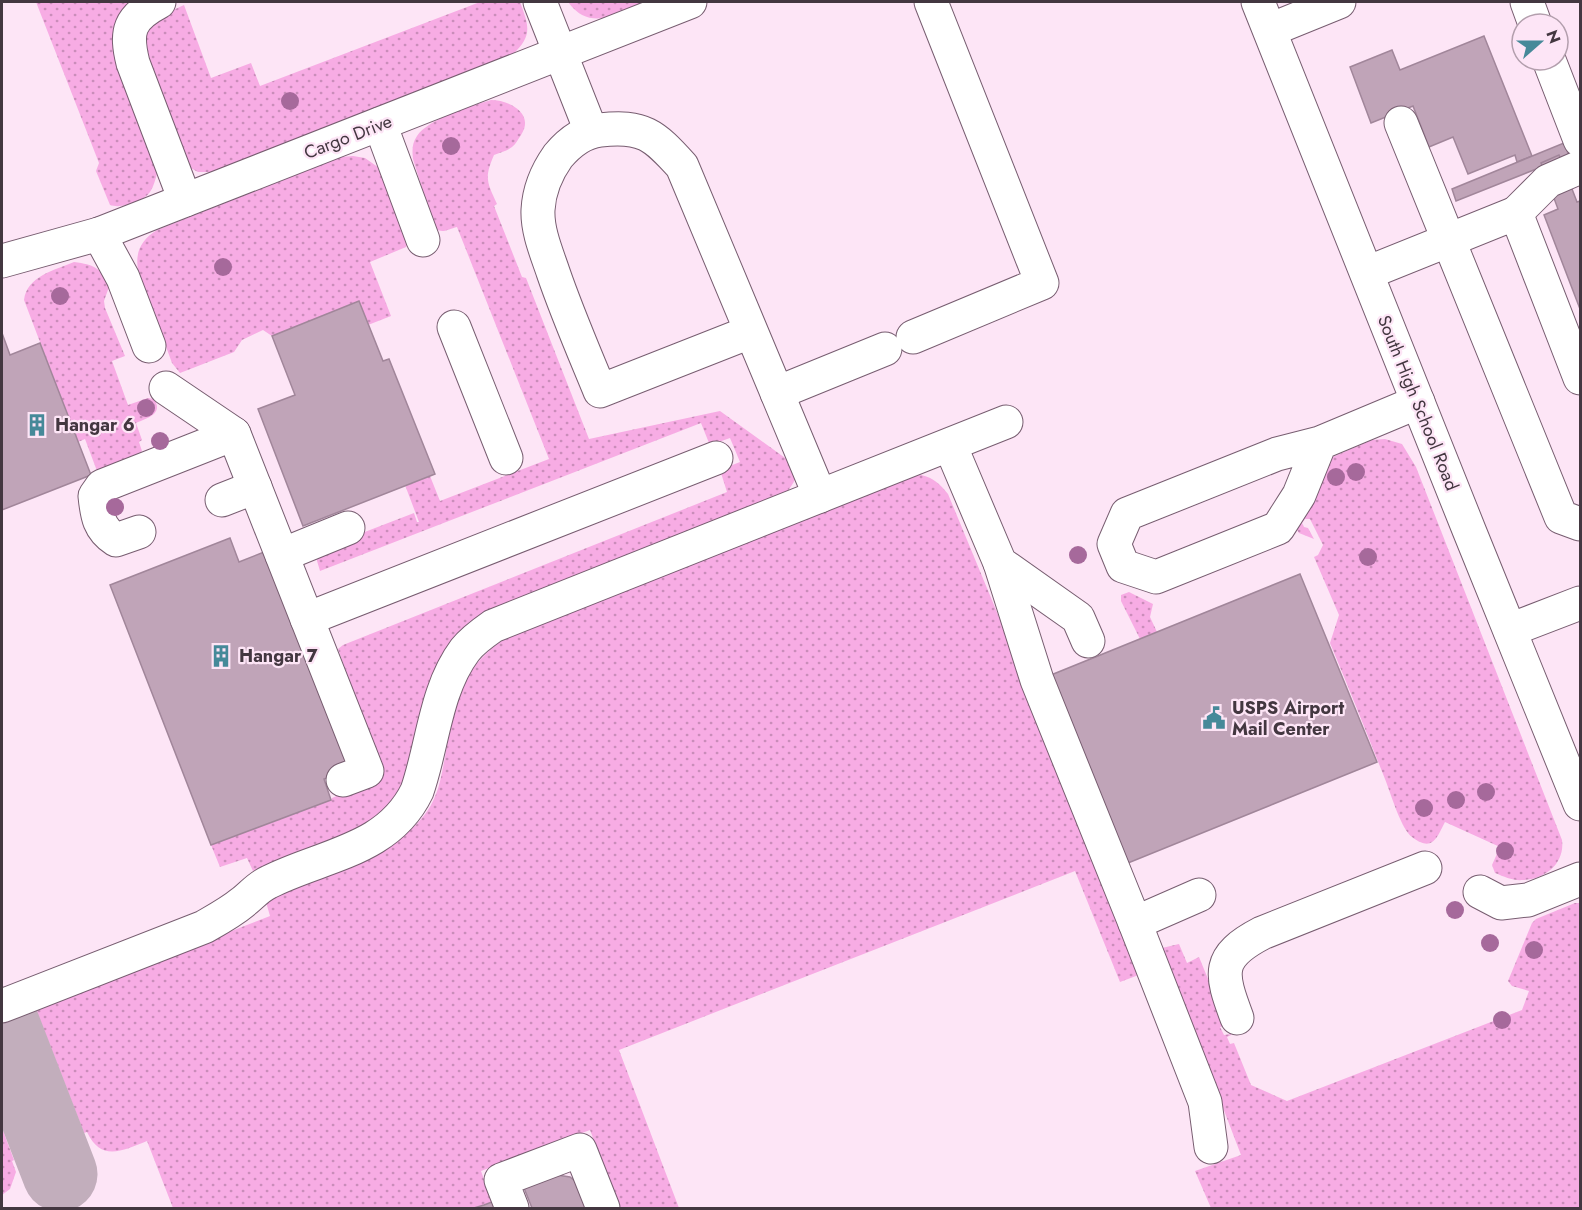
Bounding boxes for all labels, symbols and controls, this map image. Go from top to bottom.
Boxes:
north arrow [1510,12,1570,72]
text: N [1541,27,1567,47]
street label: Cargo Drive [300,108,396,166]
street label: South High School Road [1371,311,1465,495]
building icon: Hangar 6 [24,412,50,438]
place label: Hangar 6 [55,412,135,438]
building icon: Hangar 7 [208,643,234,669]
place label: Hangar 7 [239,643,318,669]
place label: USPS Airport Mail Center [1232,695,1344,742]
public building icon: USPS Airport Mail Center [1201,705,1227,731]

